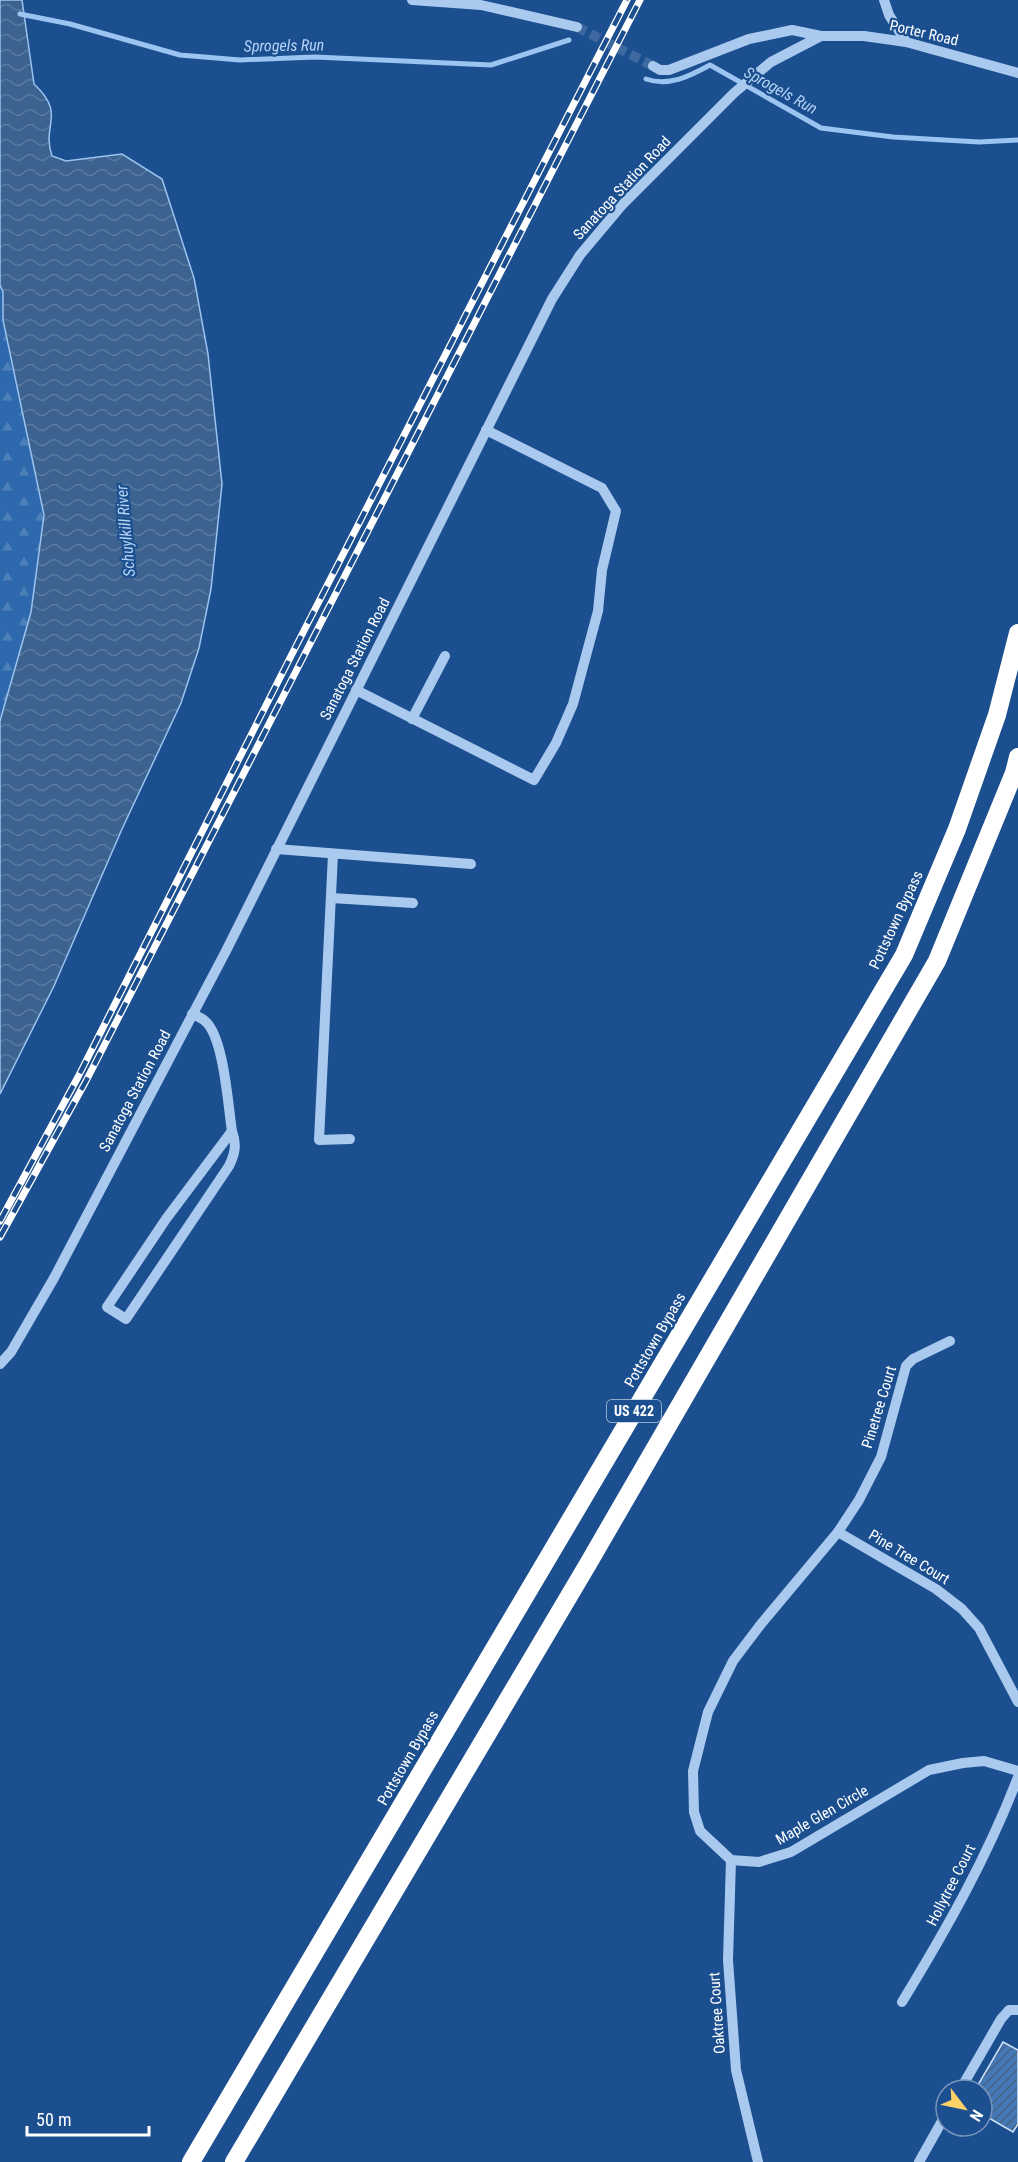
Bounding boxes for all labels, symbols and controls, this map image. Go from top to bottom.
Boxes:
street label: Porter Road [888,16,960,50]
water label: Sprogels Run [244,35,324,56]
water label: Sprogels Run [741,63,821,118]
street label: Sanatoga Station Road [569,133,675,243]
water label: Schuylkill River [112,483,139,578]
street label: Sanatoga Station Road [316,595,394,723]
street label: Pottstown Bypass [865,868,927,972]
street label: Sanatoga Station Road [95,1027,175,1155]
street label: Pottstown Bypass [621,1289,689,1391]
street label: Pinetree Court [858,1364,900,1450]
road number: US 422 [607,1400,661,1422]
street label: Pine Tree Court [865,1526,953,1588]
street label: Pottstown Bypass [374,1707,442,1809]
street label: Maple Glen Circle [773,1781,871,1849]
street label: Hollytree Court [923,1841,979,1929]
street label: Oaktree Court [705,1971,729,2055]
north arrow [934,2078,994,2138]
scale bar [27,2099,148,2137]
text: N [966,2106,987,2125]
text: 50 m [36,2109,71,2130]

